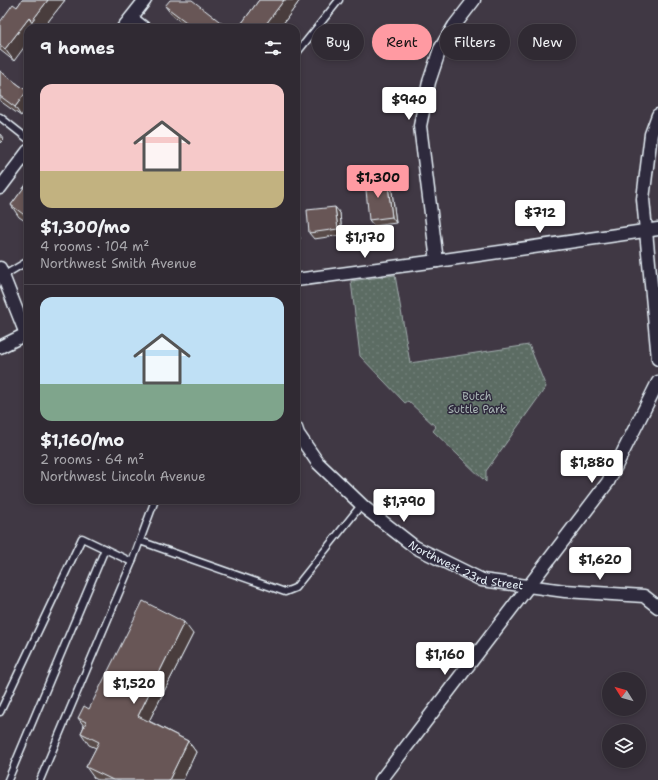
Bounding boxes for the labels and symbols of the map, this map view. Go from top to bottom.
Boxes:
pin: $940 [385,87,433,121]
pin: $1,300 [345,165,411,199]
pin: $712 [516,200,564,234]
pin: $1,170 [332,225,398,259]
park label: Butch Suttle Park [448,389,506,417]
pin: $1,880 [559,450,625,484]
pin: $1,790 [371,489,437,523]
street label: Northwest 23rd Street [405,538,524,593]
pin: $1,620 [567,547,633,581]
pin: $1,160 [412,642,478,676]
pin: $1,520 [101,671,167,705]
north arrow [602,672,646,716]

